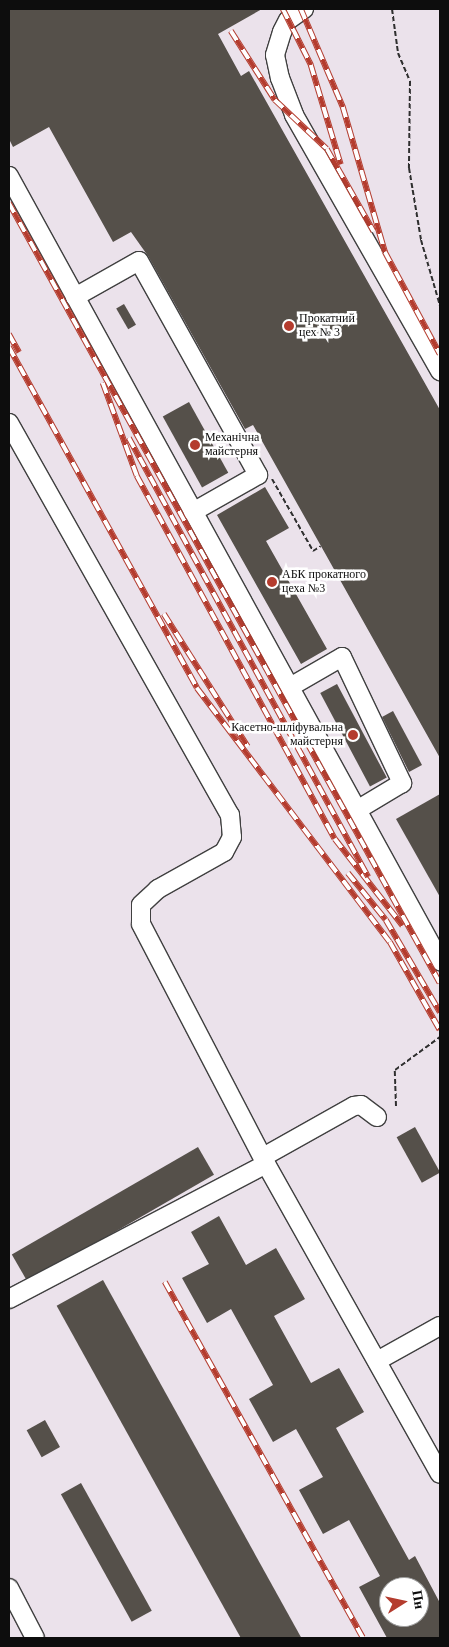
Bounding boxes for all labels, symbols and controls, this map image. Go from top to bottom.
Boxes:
place label: Прокатний цех № 3 [299,312,355,340]
marker: Прокатний цех № 3 [283,320,295,332]
place label: Механічна майстерня [205,431,259,459]
marker: Механічна майстерня [189,439,201,451]
place label: АБК прокатного цеха №3 [282,568,366,596]
marker: АБК прокатного цеха №3 [266,576,278,588]
place label: Касетно-шліфувальна майстерня [231,721,343,749]
marker: Касетно-шліфувальна майстерня [347,729,359,741]
north arrow [379,1577,429,1627]
text: Пн [409,1589,427,1610]

